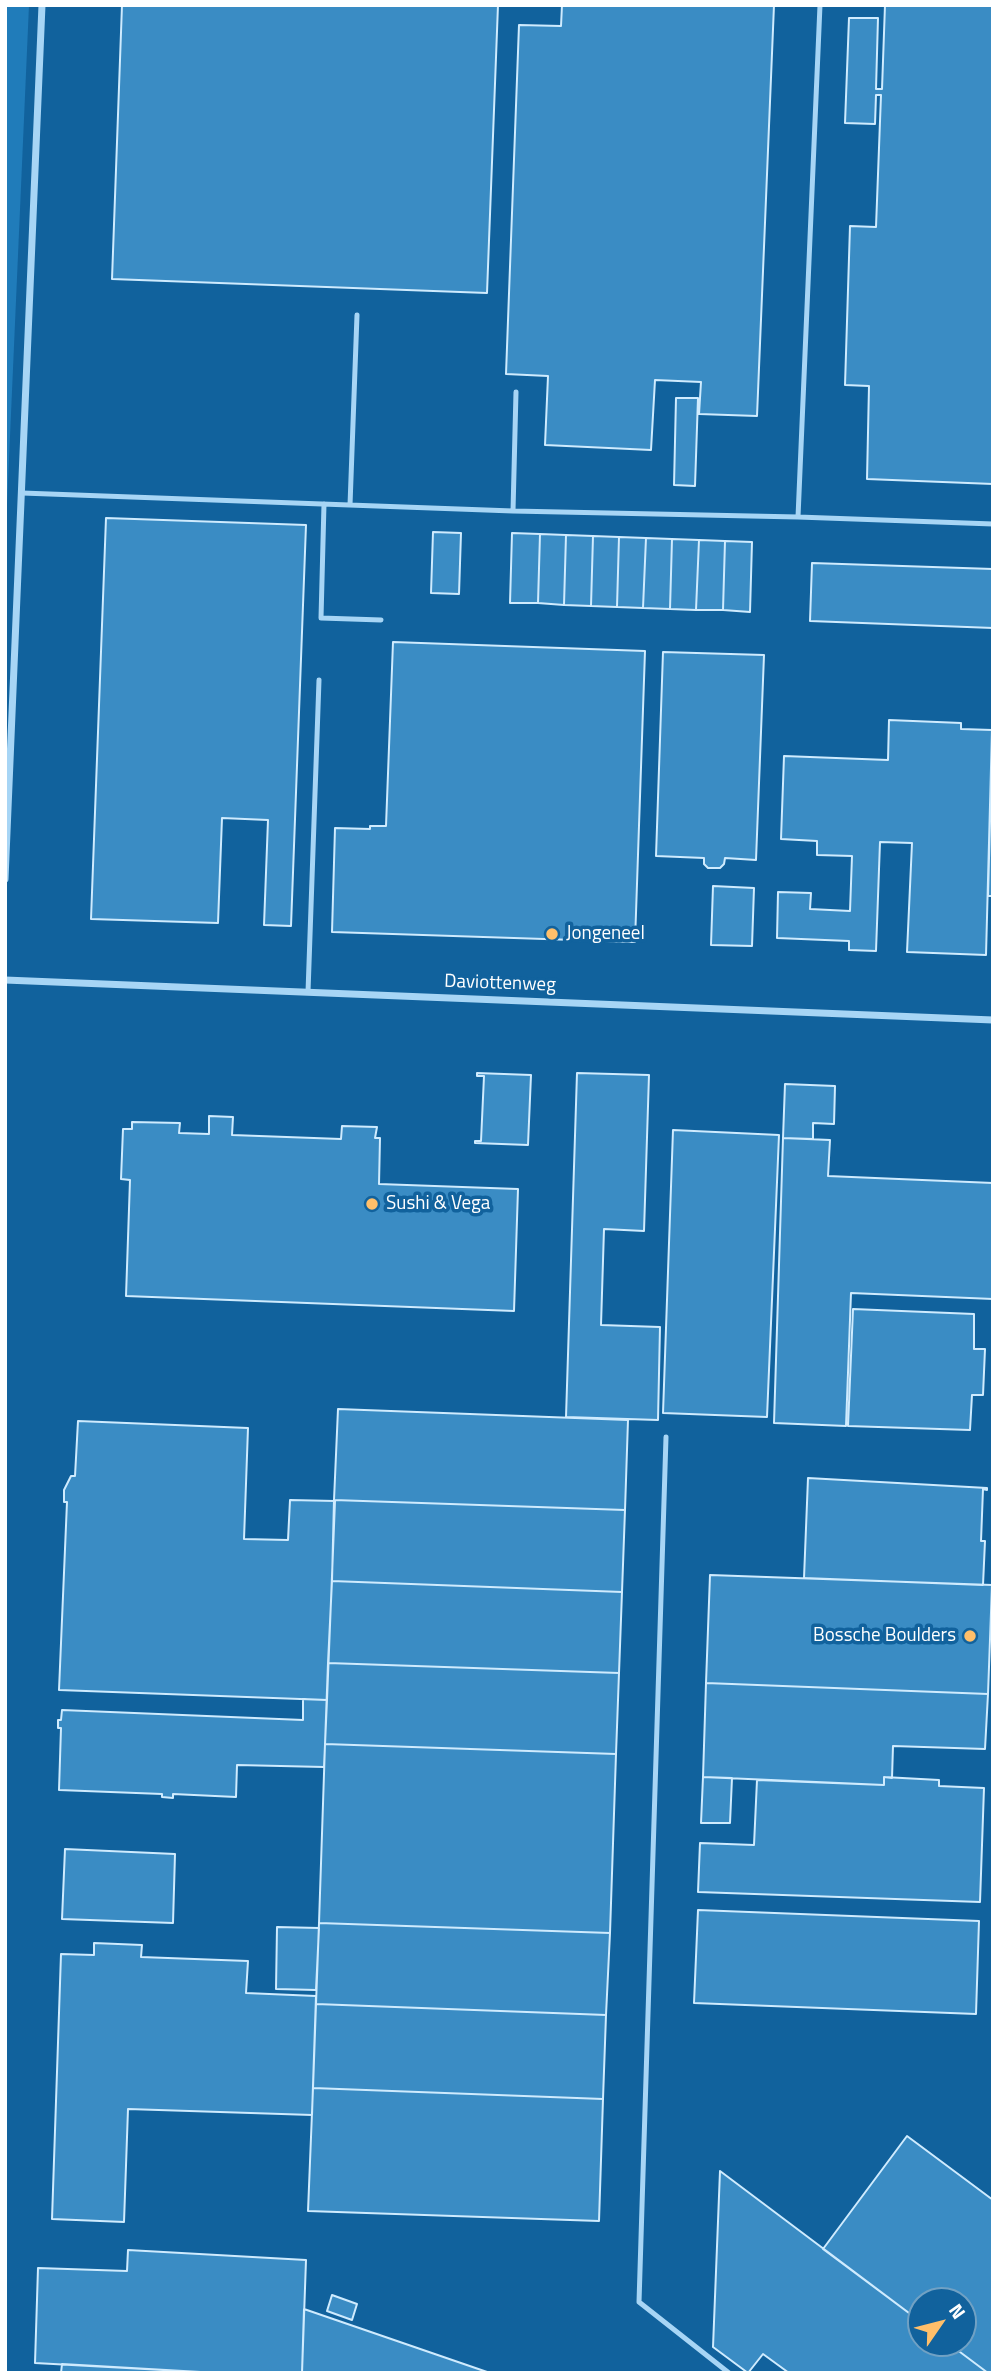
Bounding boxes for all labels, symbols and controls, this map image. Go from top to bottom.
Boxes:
place label: Jongeneel [566,923,645,945]
marker: Jongeneel [544,926,560,942]
street label: Daviottenweg [444,971,556,997]
place label: Sushi & Vega [386,1193,490,1215]
marker: Sushi & Vega [364,1196,380,1212]
place label: Bossche Boulders [813,1625,956,1647]
marker: Bossche Boulders [962,1628,978,1644]
north arrow [907,2287,977,2357]
text: N [942,2297,974,2325]

